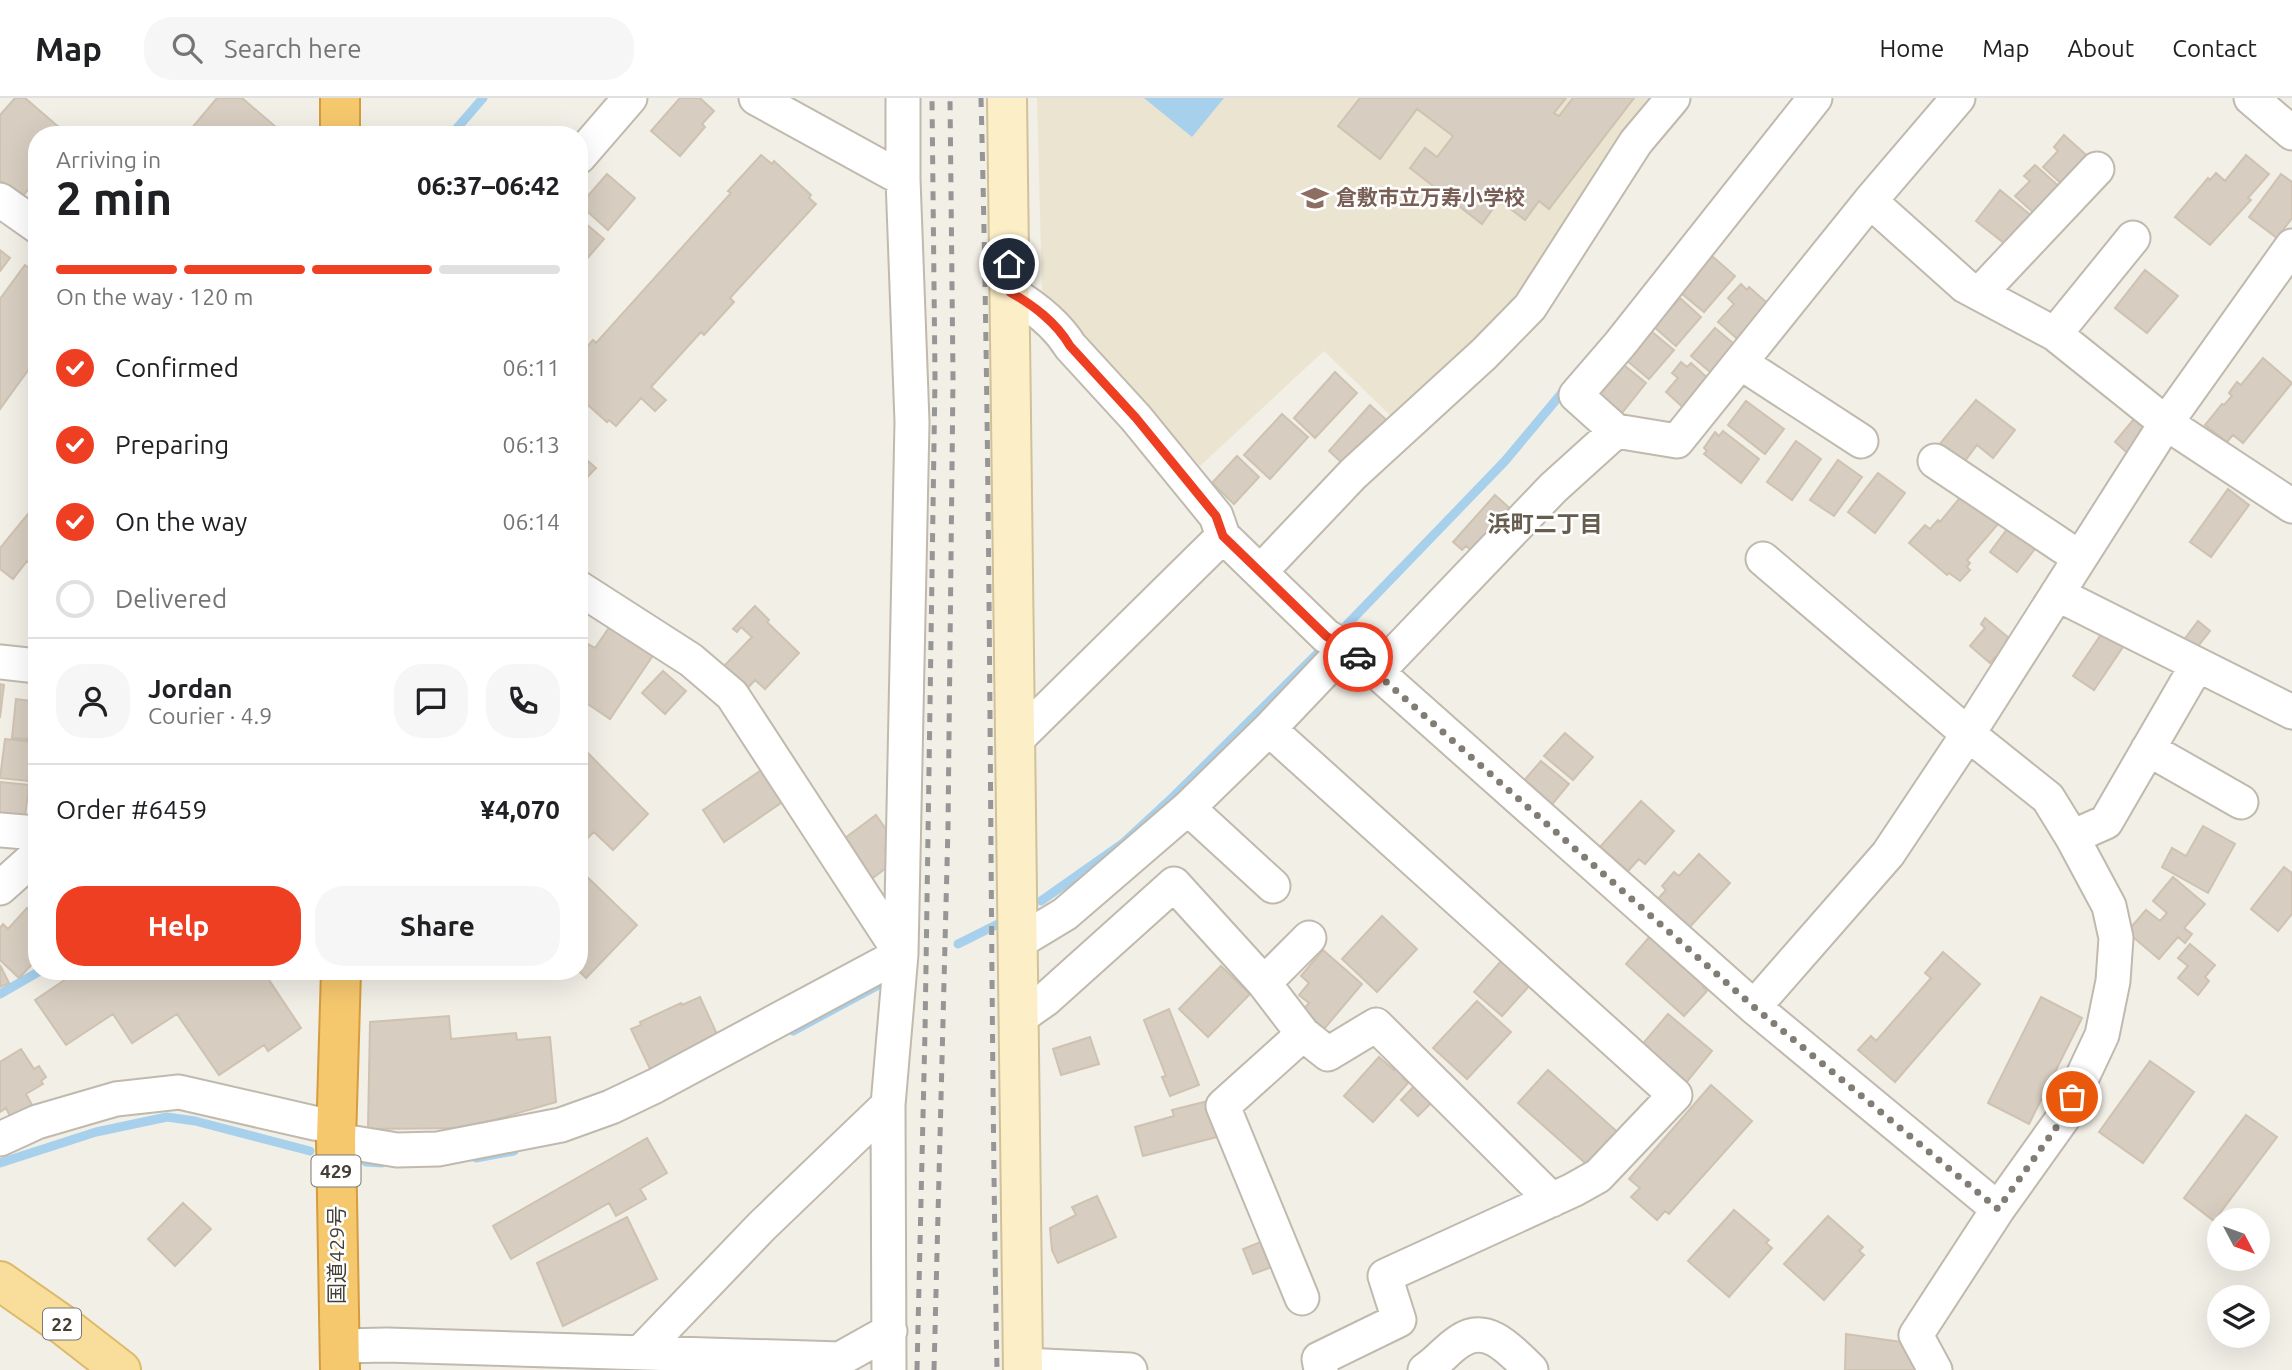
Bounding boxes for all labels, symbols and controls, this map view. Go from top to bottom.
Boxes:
search box [144,17,634,80]
icon: search [168,29,206,67]
text: Map [35,30,102,67]
text: Search here [224,34,362,63]
text: Home [1879,35,1944,62]
text: Map [1982,35,2029,62]
text: About [2067,35,2134,62]
text: Contact [2172,35,2257,62]
text: Arriving in [56,147,161,172]
text: 06:37–06:42 [417,171,560,200]
text: 2 min [56,172,172,224]
school or university icon: 倉敷市立万寿小学校 [1300,183,1330,213]
place label: 倉敷市立万寿小学校 [1336,185,1525,209]
pin [979,234,1039,294]
icon: home [990,245,1028,283]
text: On the way · 120 m [56,284,253,309]
icon: check [56,349,94,387]
text: Confirmed [115,353,239,382]
text: 06:11 [502,355,560,380]
icon: check [56,426,94,464]
text: Preparing [115,430,229,459]
text: 06:13 [502,432,560,457]
icon: check [56,503,94,541]
text: On the way [115,507,247,536]
text: 06:14 [502,509,560,534]
district label: 浜町二丁目 [1488,511,1603,536]
text: Delivered [115,584,227,613]
courier [1323,622,1393,692]
icon: car [1339,638,1377,676]
button: person [56,664,130,738]
button: chat [394,664,468,738]
button: phone [486,664,560,738]
text: Jordan [148,674,233,703]
text: Courier · 4.9 [148,703,272,728]
text: Order #6459 [56,795,207,824]
text: ¥4,070 [480,795,560,824]
button: Help [56,886,301,966]
button: Share [315,886,560,966]
pin [2042,1067,2102,1127]
icon: bag [2053,1078,2091,1116]
road number: 429 [312,1156,360,1186]
street label: 国道429号 [324,1206,348,1304]
north arrow [2207,1208,2270,1270]
map controls [2207,1208,2270,1348]
button: layers [2207,1285,2270,1348]
road number: 22 [43,1308,81,1340]

